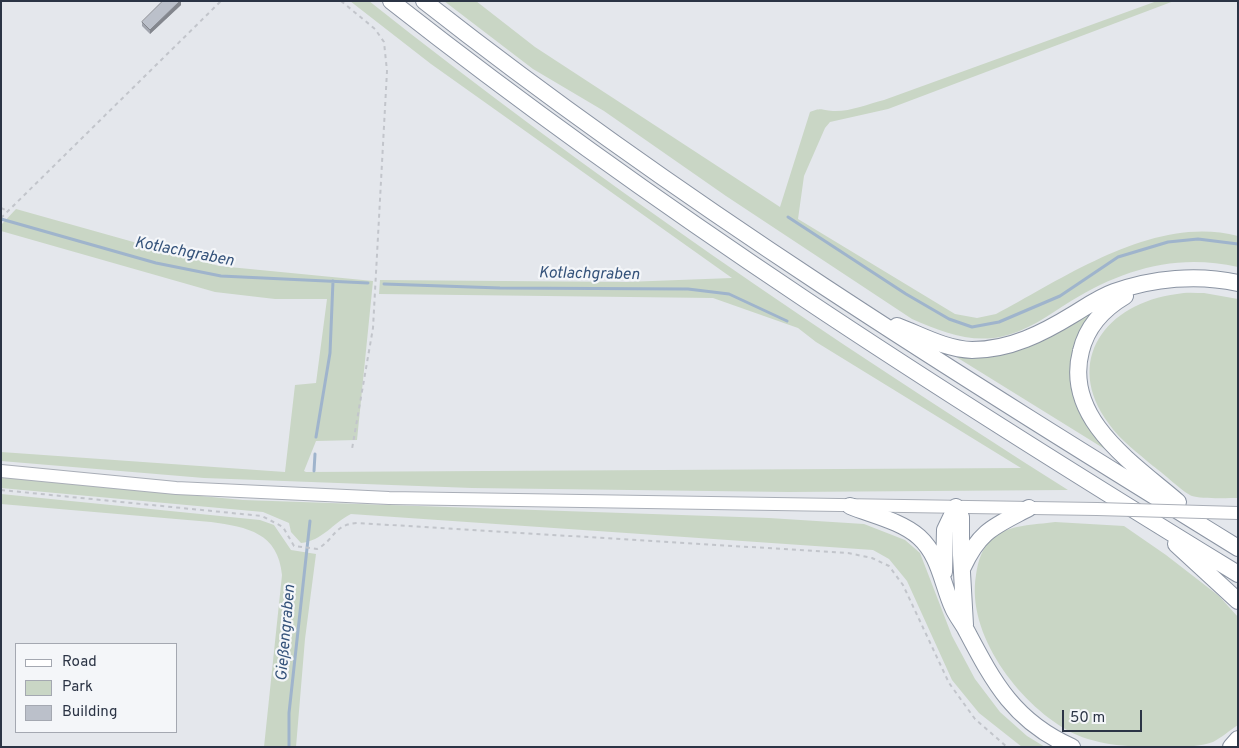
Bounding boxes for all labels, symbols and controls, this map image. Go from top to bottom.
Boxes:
water label: Kotlachgraben [133,234,235,272]
water label: Kotlachgraben [538,265,640,285]
water label: Gießengraben [273,584,301,682]
legend [15,643,178,733]
text: Road [62,653,97,672]
text: Park [62,678,93,697]
scale bar [1064,700,1144,732]
text: Building [62,703,117,722]
text: 50 m [1070,709,1105,728]

